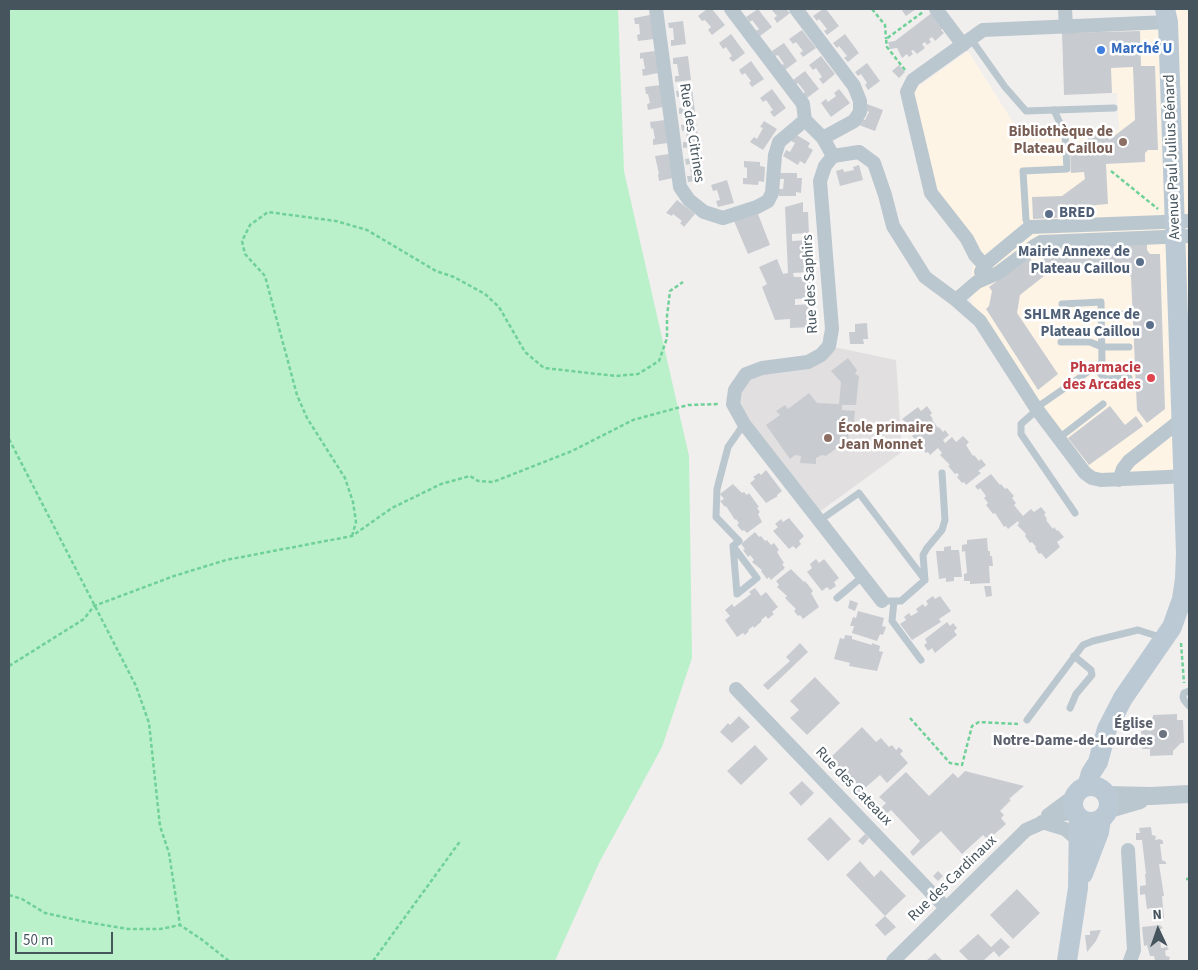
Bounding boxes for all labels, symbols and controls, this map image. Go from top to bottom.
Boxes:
place label: Marché U [1111,41,1172,59]
marker: Marché U [1095,44,1107,56]
street label: Avenue Paul Julius Bénard [1161,74,1185,240]
street label: Rue des Citrines [674,82,708,184]
place label: Bibliothèque de Plateau Caillou [1009,124,1113,159]
marker: Bibliothèque de Plateau Caillou [1117,136,1129,148]
place label: BRED [1059,205,1095,223]
marker: BRED [1043,208,1055,220]
street label: Rue des Saphirs [799,234,823,334]
place label: Mairie Annexe de Plateau Caillou [1018,244,1130,279]
marker: Mairie Annexe de Plateau Caillou [1134,256,1146,268]
place label: SHLMR Agence de Plateau Caillou [1024,307,1140,342]
marker: SHLMR Agence de Plateau Caillou [1144,319,1156,331]
place label: Pharmacie des Arcades [1063,360,1141,395]
marker: Pharmacie des Arcades [1145,372,1157,384]
place label: École primaire Jean Monnet [838,420,933,455]
marker: École primaire Jean Monnet [822,432,834,444]
place label: Église Notre-Dame-de-Lourdes [993,716,1153,751]
marker: Église Notre-Dame-de-Lourdes [1157,728,1169,740]
street label: Rue des Cateaux [811,744,895,830]
street label: Rue des Cardinaux [905,832,1001,926]
north arrow [1133,905,1183,955]
text: N [1152,905,1162,925]
scale bar [18,922,115,954]
text: 50 m [23,930,53,951]

